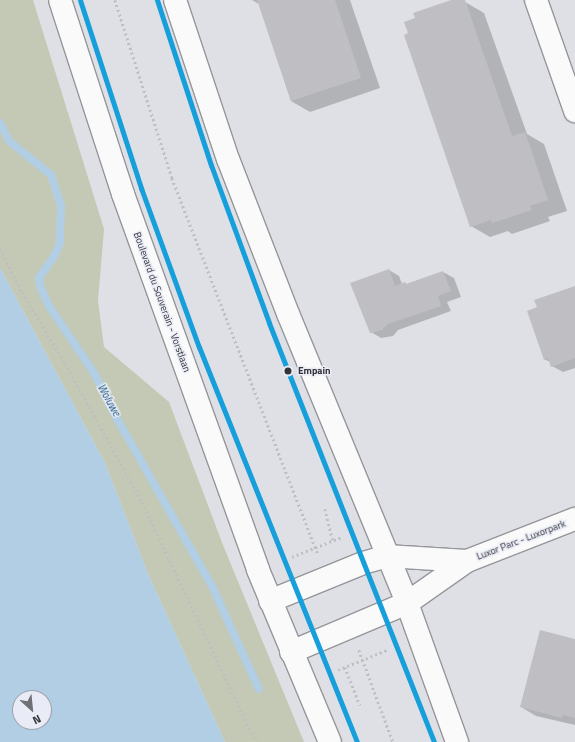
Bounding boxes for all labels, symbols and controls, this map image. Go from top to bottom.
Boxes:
street label: Boulevard du Souverain - Vorstlaan [131,230,193,374]
marker: Empain [281,364,295,378]
place label: Empain [298,365,331,377]
water label: Woluwe [95,381,123,419]
street label: Luxor Parc - Luxorpark [475,517,567,563]
north arrow [12,690,52,730]
text: N [30,711,44,729]

